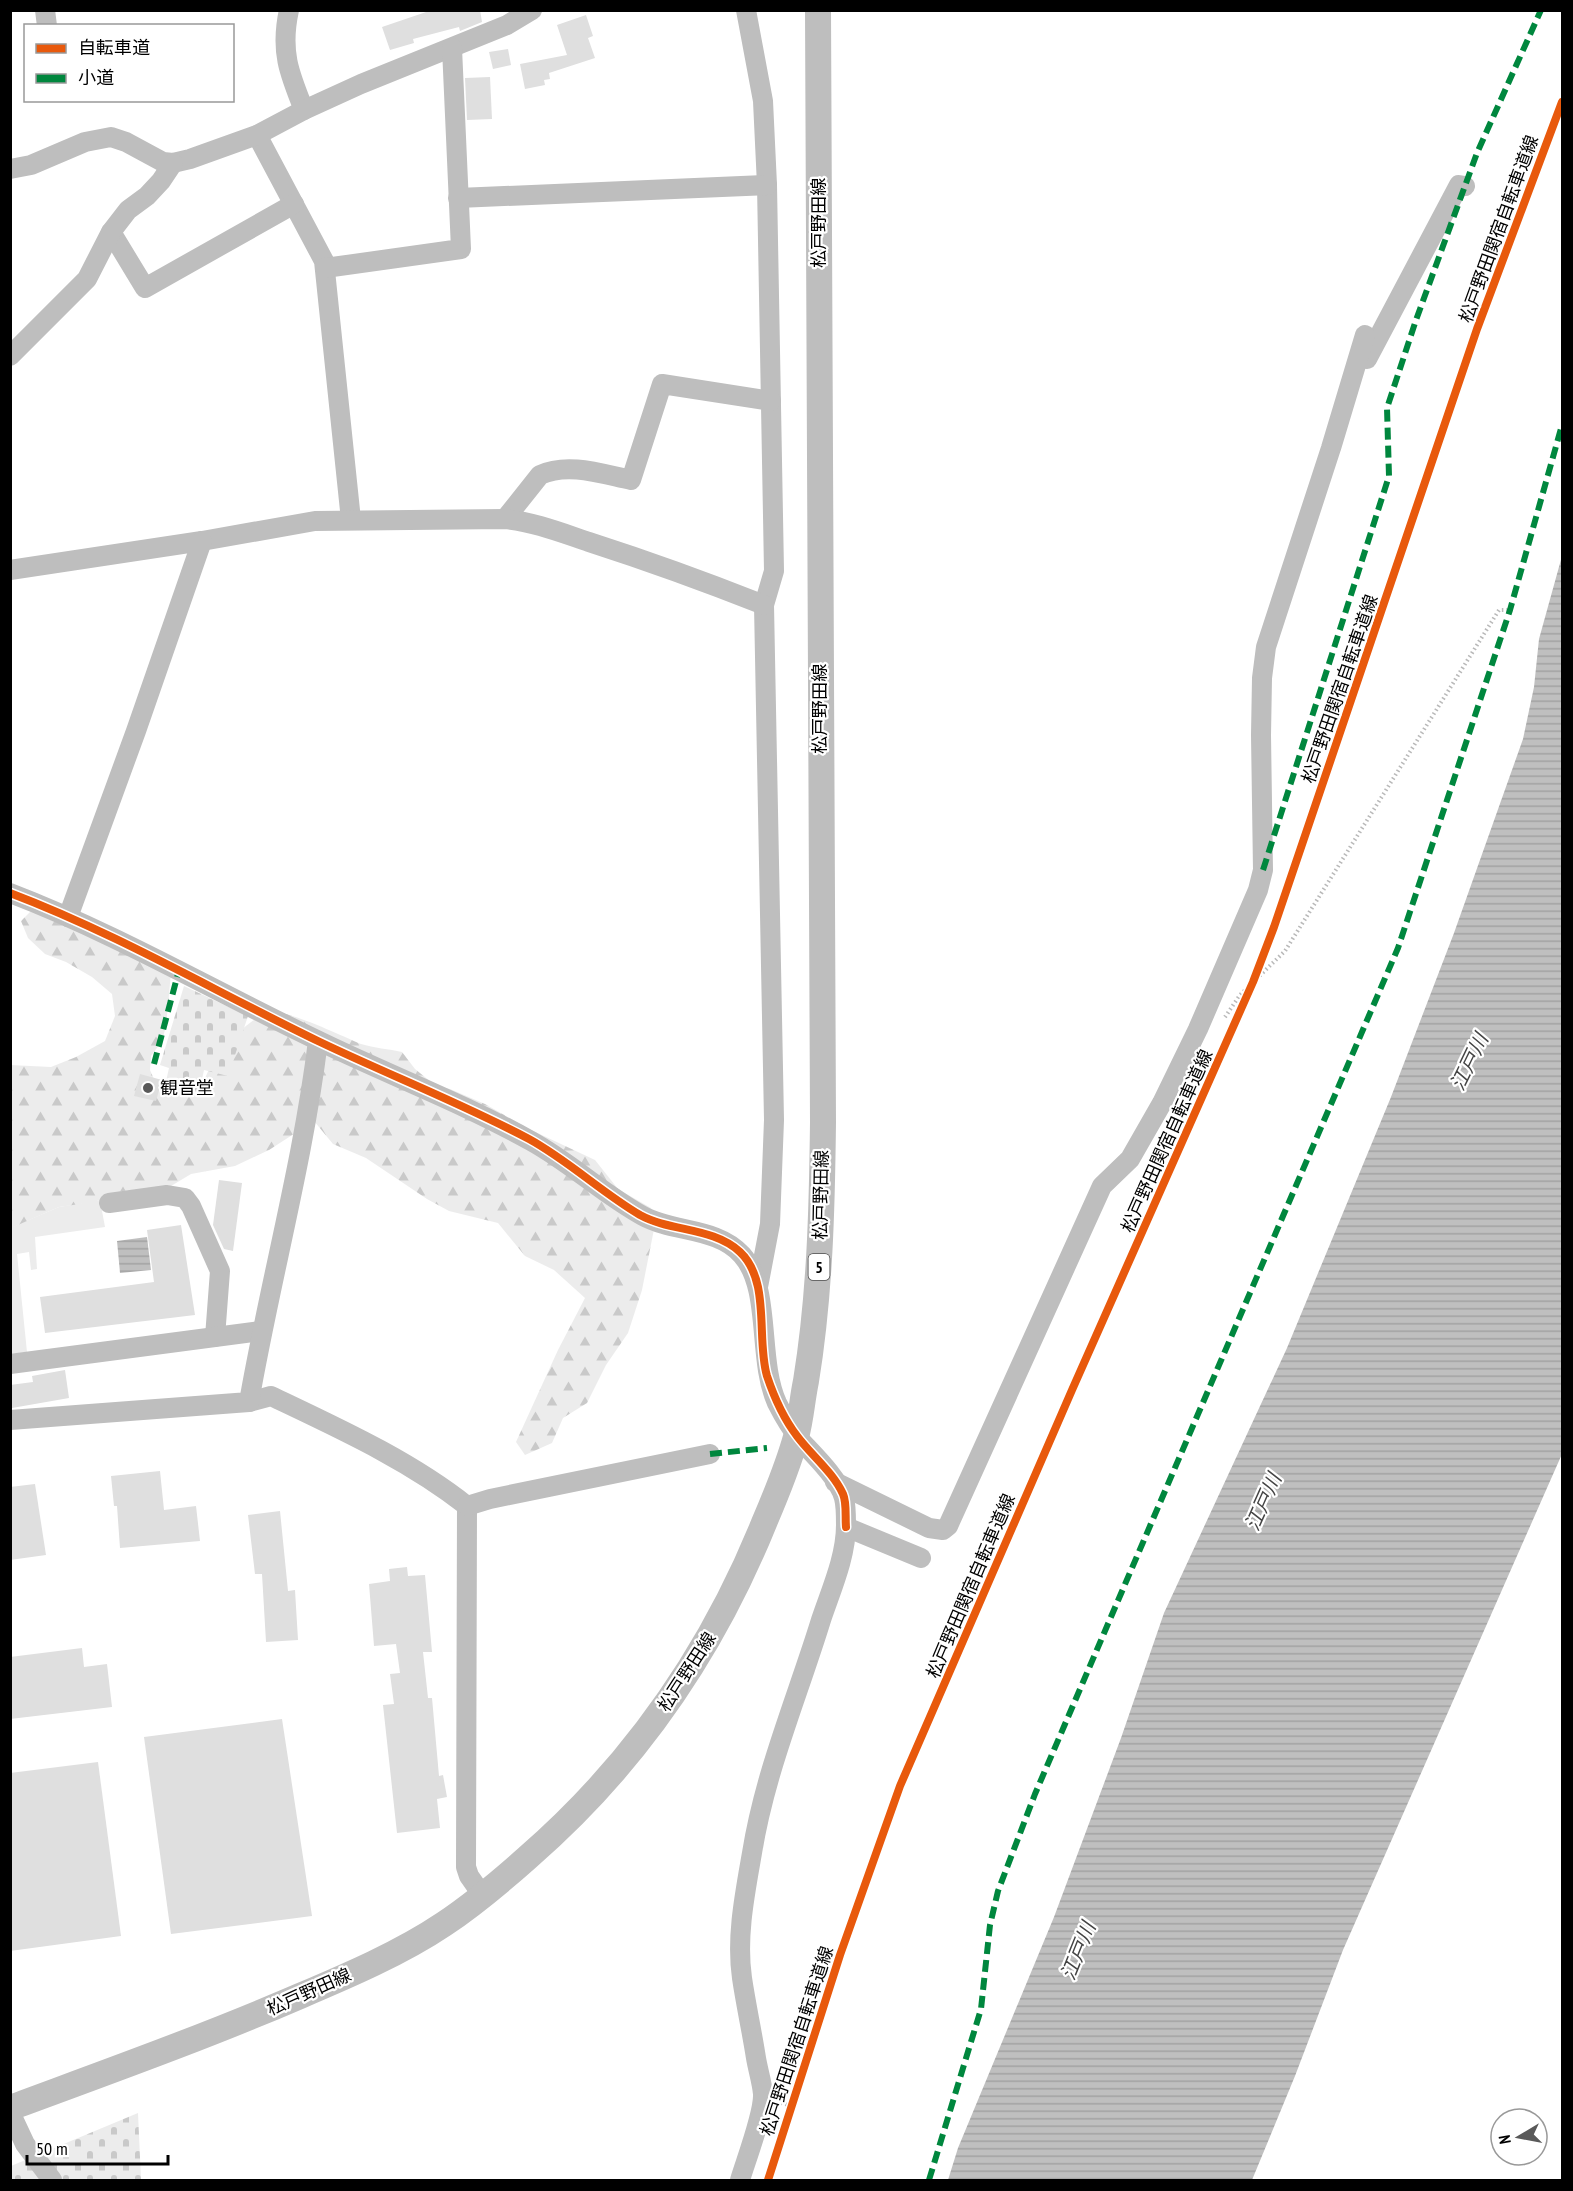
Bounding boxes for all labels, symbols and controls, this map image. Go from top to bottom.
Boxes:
legend [24,24,234,102]
text: 自転車道 [78,36,150,59]
text: 小道 [78,66,114,89]
street label: 松戸野田関宿自転車道線 [1454,132,1543,326]
street label: 松戸野田線 [807,178,830,268]
street label: 松戸野田関宿自転車道線 [1296,591,1383,786]
street label: 松戸野田線 [808,664,831,754]
water label: 江戸川 [1444,1028,1495,1095]
street label: 松戸野田関宿自転車道線 [1116,1046,1217,1236]
place label: 観音堂 [160,1076,214,1099]
marker: 観音堂 [141,1081,155,1095]
street label: 松戸野田線 [808,1150,833,1240]
road number: 5 [808,1254,830,1280]
water label: 江戸川 [1239,1467,1288,1535]
street label: 松戸野田関宿自転車道線 [921,1490,1020,1681]
street label: 松戸野田線 [652,1628,721,1716]
water label: 江戸川 [1055,1916,1102,1984]
street label: 松戸野田関宿自転車道線 [755,1943,838,2139]
street label: 松戸野田線 [263,1963,355,2020]
north arrow [1489,2107,1549,2167]
scale bar [27,2128,168,2166]
text: N [1494,2134,1515,2146]
text: 50 m [36,2137,68,2160]

